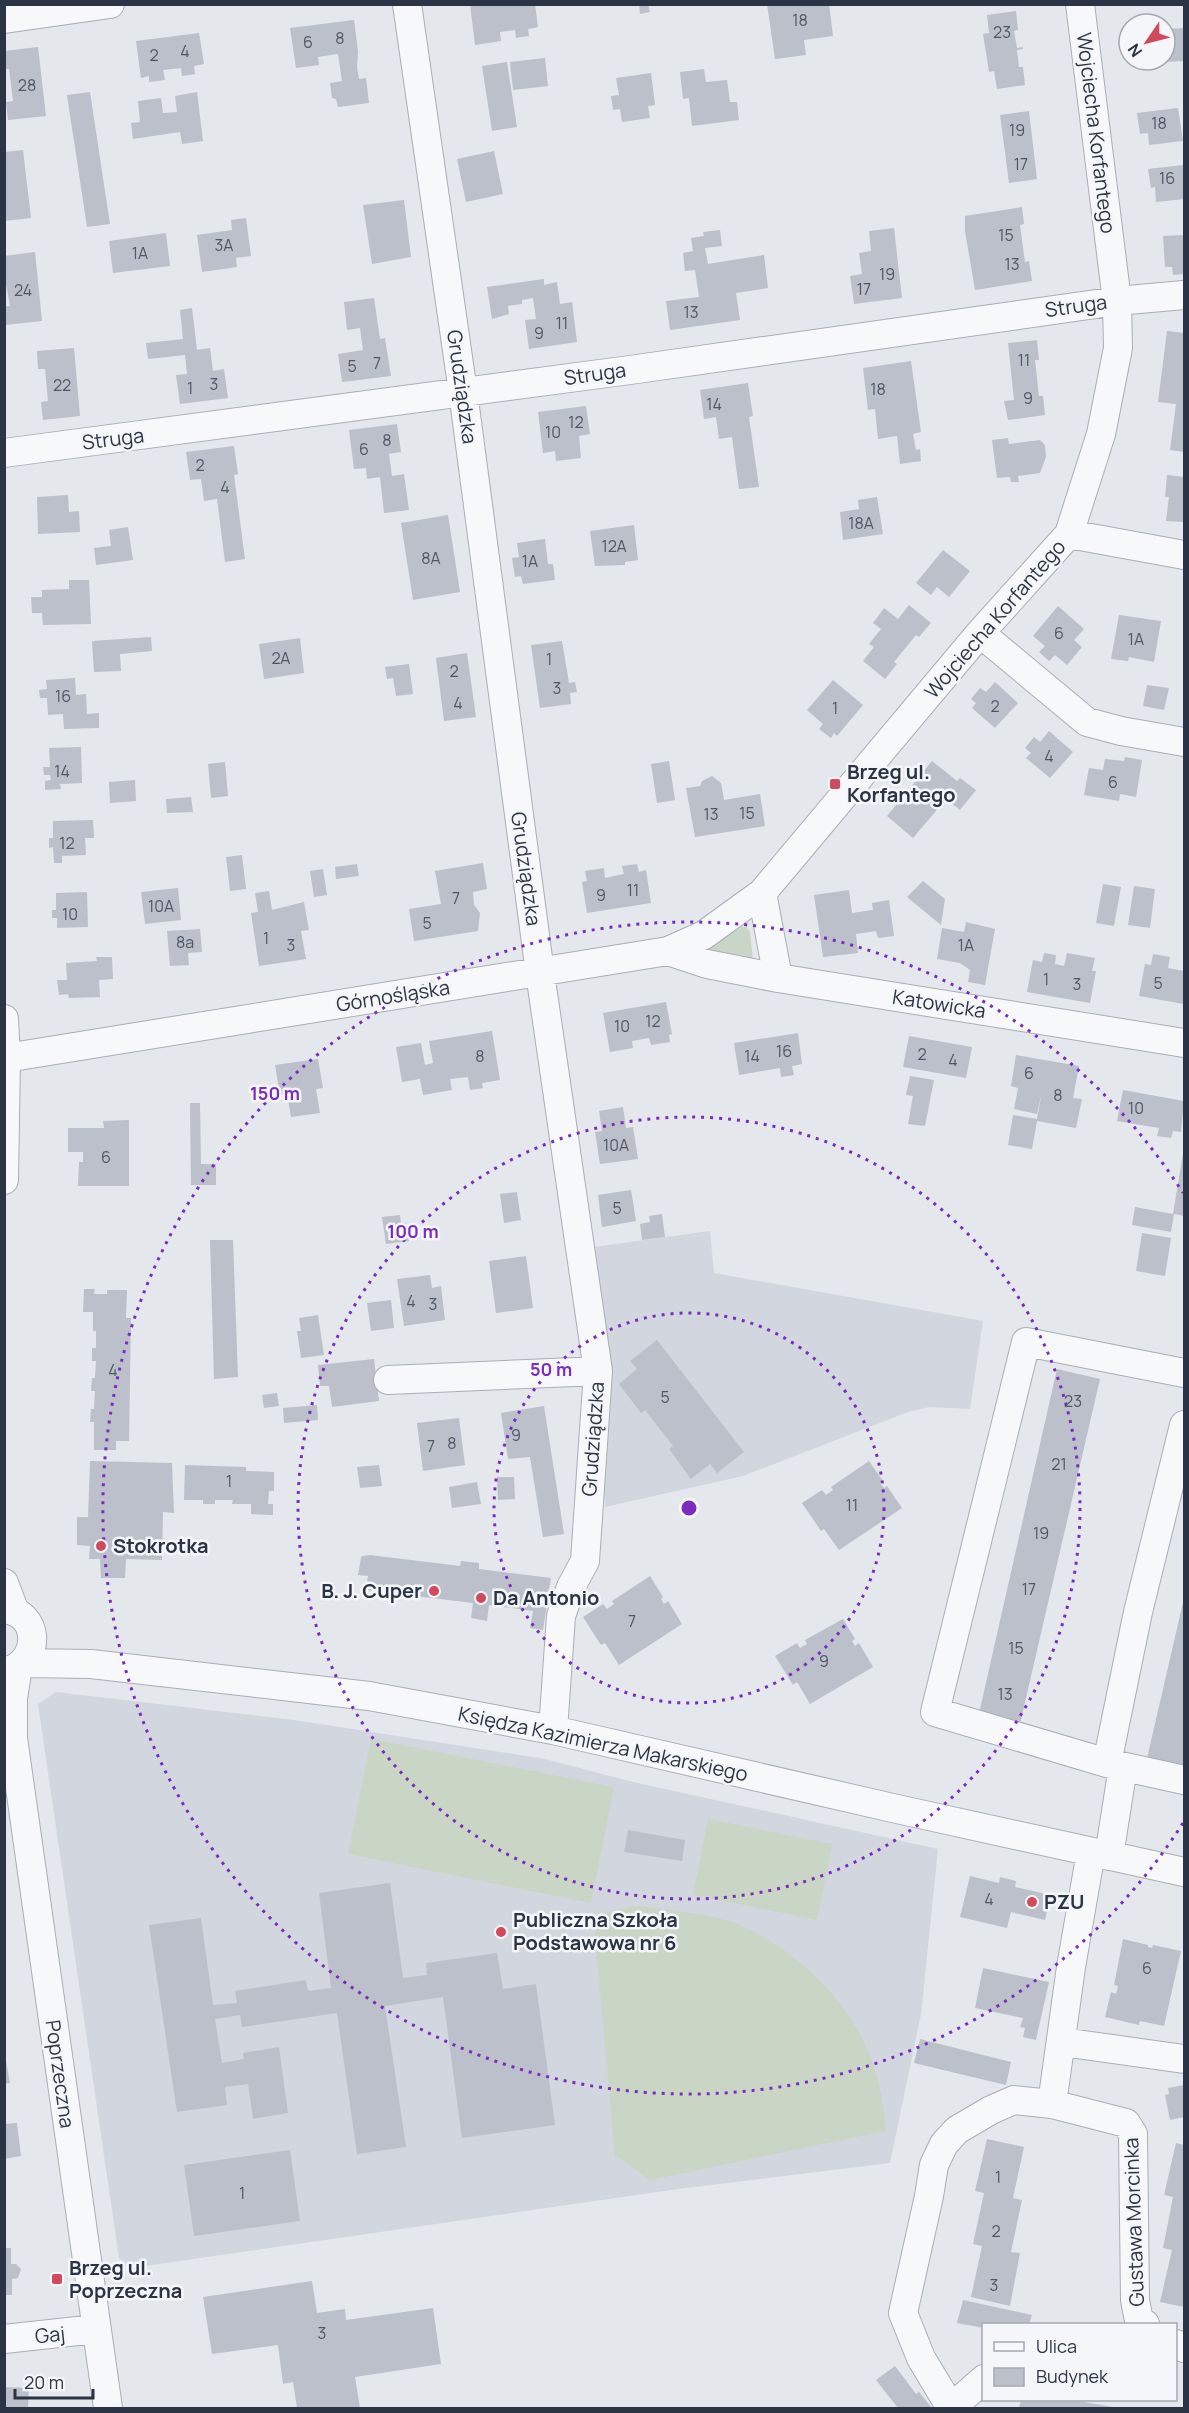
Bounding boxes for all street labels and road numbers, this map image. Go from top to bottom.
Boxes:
street label: Wojciecha Korfantego [1071,31,1122,235]
street label: Struga [1043,288,1109,323]
street label: Grudziądzka [441,328,484,446]
street label: Struga [562,356,628,391]
street label: Struga [80,421,146,456]
street label: Wojciecha Korfantego [918,533,1071,704]
street label: Grudziądzka [505,810,548,928]
street label: Górnośląska [334,973,452,1018]
street label: Katowicka [890,983,988,1024]
street label: Grudziądzka [575,1381,610,1497]
street label: Księdza Kazimierza Makarskiego [456,1700,751,1787]
street label: Poprzeczna [40,2018,81,2130]
street label: Gustawa Morcinka [1117,2137,1150,2307]
street label: Gaj [34,2319,66,2350]

